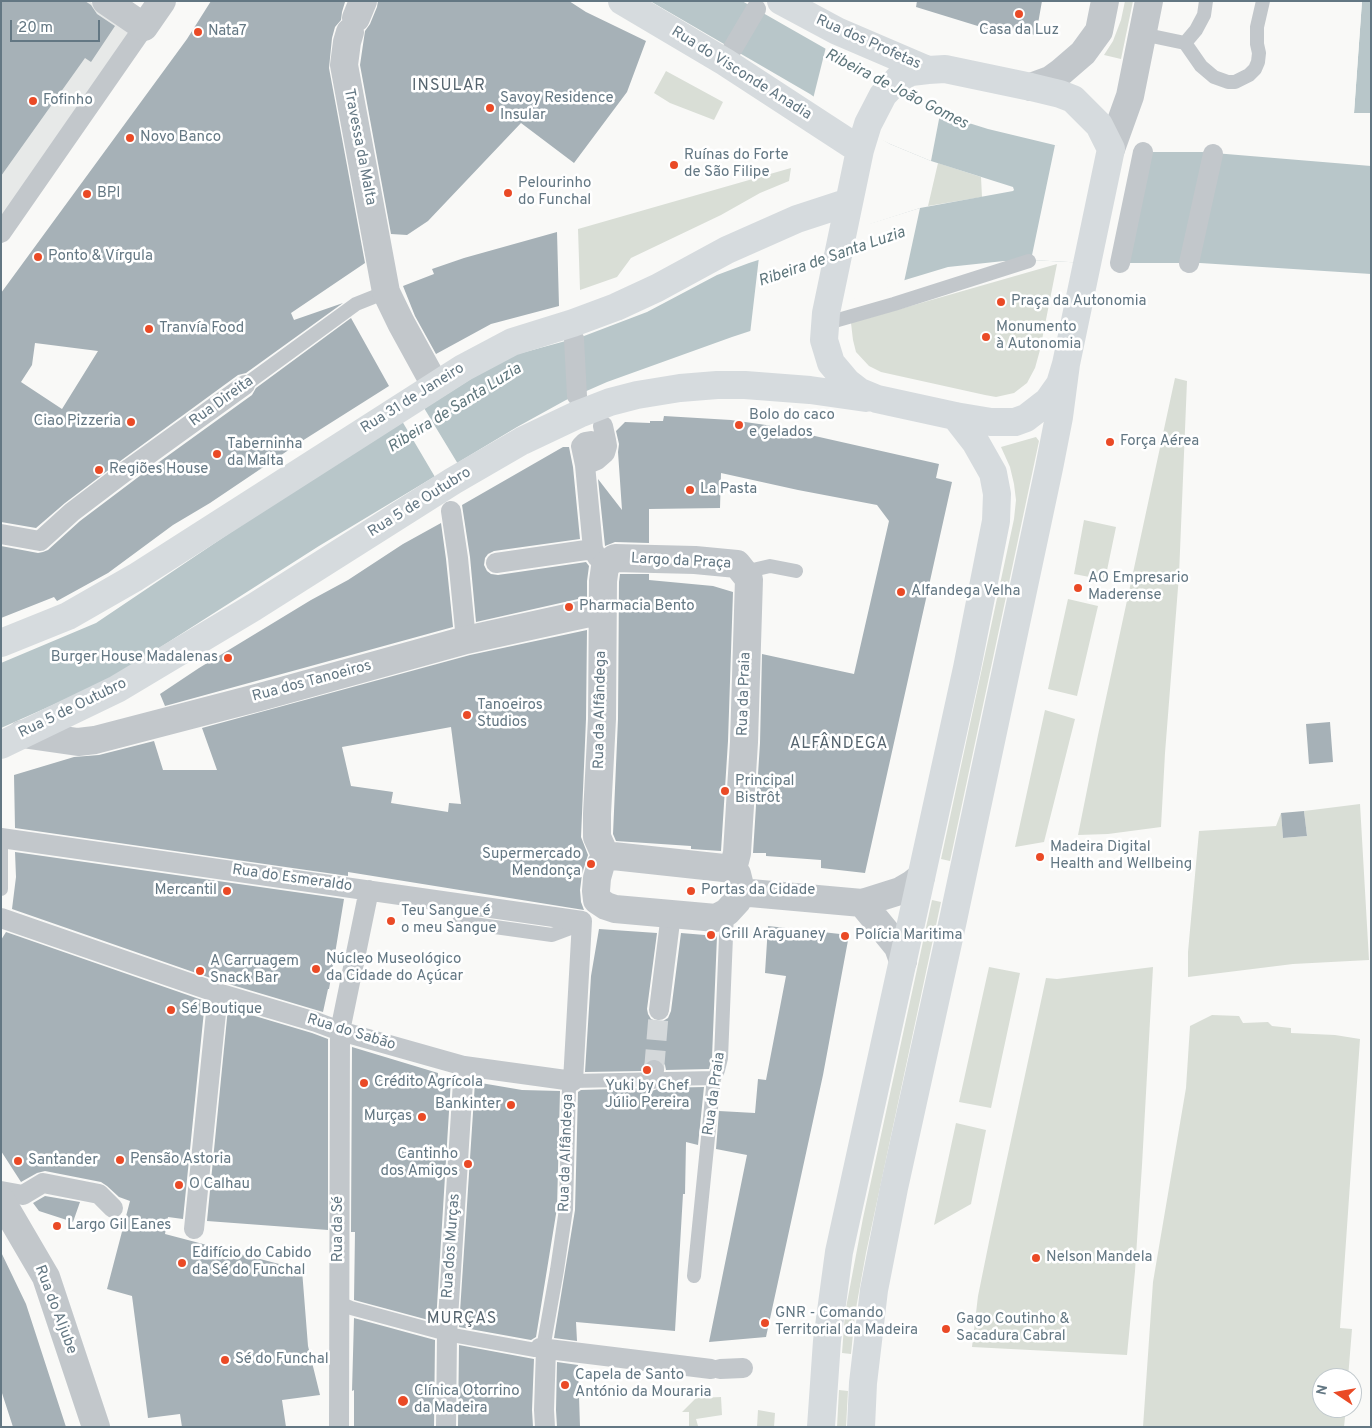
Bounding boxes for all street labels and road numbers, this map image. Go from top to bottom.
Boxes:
street label: Rua dos Profetas [813,12,923,74]
street label: Rua do Visconde Anadia [668,23,814,125]
street label: Travessa da Malta [339,87,379,207]
street label: Rua 31 de Janeiro [358,360,468,438]
street label: Rua Direita [187,373,257,431]
street label: Rua 5 de Outubro [365,464,475,542]
street label: Largo da Praça [630,550,732,574]
street label: Rua da Alfândega [591,651,611,769]
street label: Rua da Praia [735,652,755,736]
street label: Rua dos Tanoeiros [250,657,374,707]
street label: Rua 5 de Outubro [16,675,130,743]
street label: Rua do Esmeraldo [231,862,353,896]
street label: Rua do Sabão [305,1011,397,1055]
street label: Rua da Praia [700,1051,730,1137]
street label: Rua da Alfândega [556,1094,578,1212]
street label: Rua dos Murças [439,1193,465,1299]
street label: Rua da Sé [330,1196,348,1262]
street label: Rua do Aljube [30,1263,80,1357]

